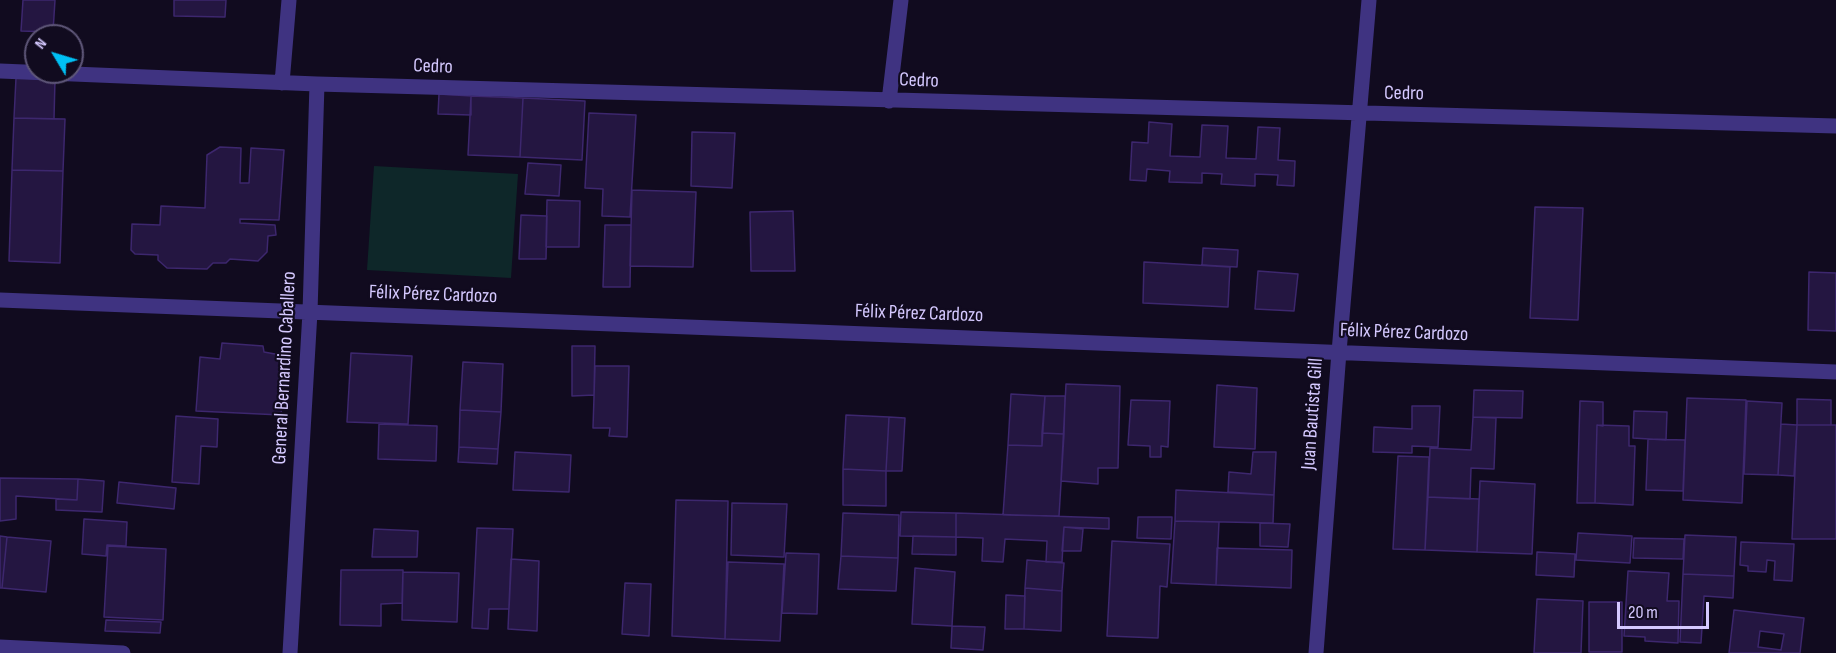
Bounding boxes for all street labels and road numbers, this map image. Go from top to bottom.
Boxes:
street label: Cedro [413,54,453,80]
street label: Cedro [899,68,939,94]
street label: Cedro [1384,82,1424,106]
street label: General Bernardino Caballero [268,271,302,465]
street label: Félix Pérez Cardozo [368,281,498,309]
street label: Félix Pérez Cardozo [854,300,984,328]
street label: Félix Pérez Cardozo [1339,319,1469,347]
street label: Juan Bautista Gill [1297,357,1329,471]

